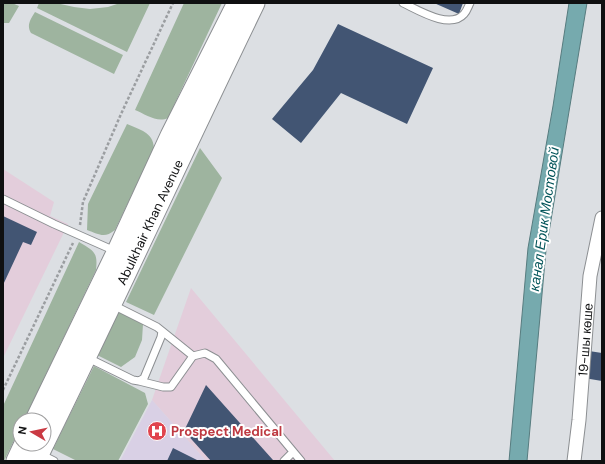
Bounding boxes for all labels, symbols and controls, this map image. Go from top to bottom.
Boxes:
water label: канал Ерик Мостовой [525,146,563,292]
street label: Abulkhair Khan Avenue [113,157,187,288]
street label: 19-шы көше [574,302,597,377]
north arrow [12,412,52,452]
hospital icon: Prospect Medical [146,420,168,442]
place label: Prospect Medical [171,423,282,440]
text: N [15,425,30,435]

